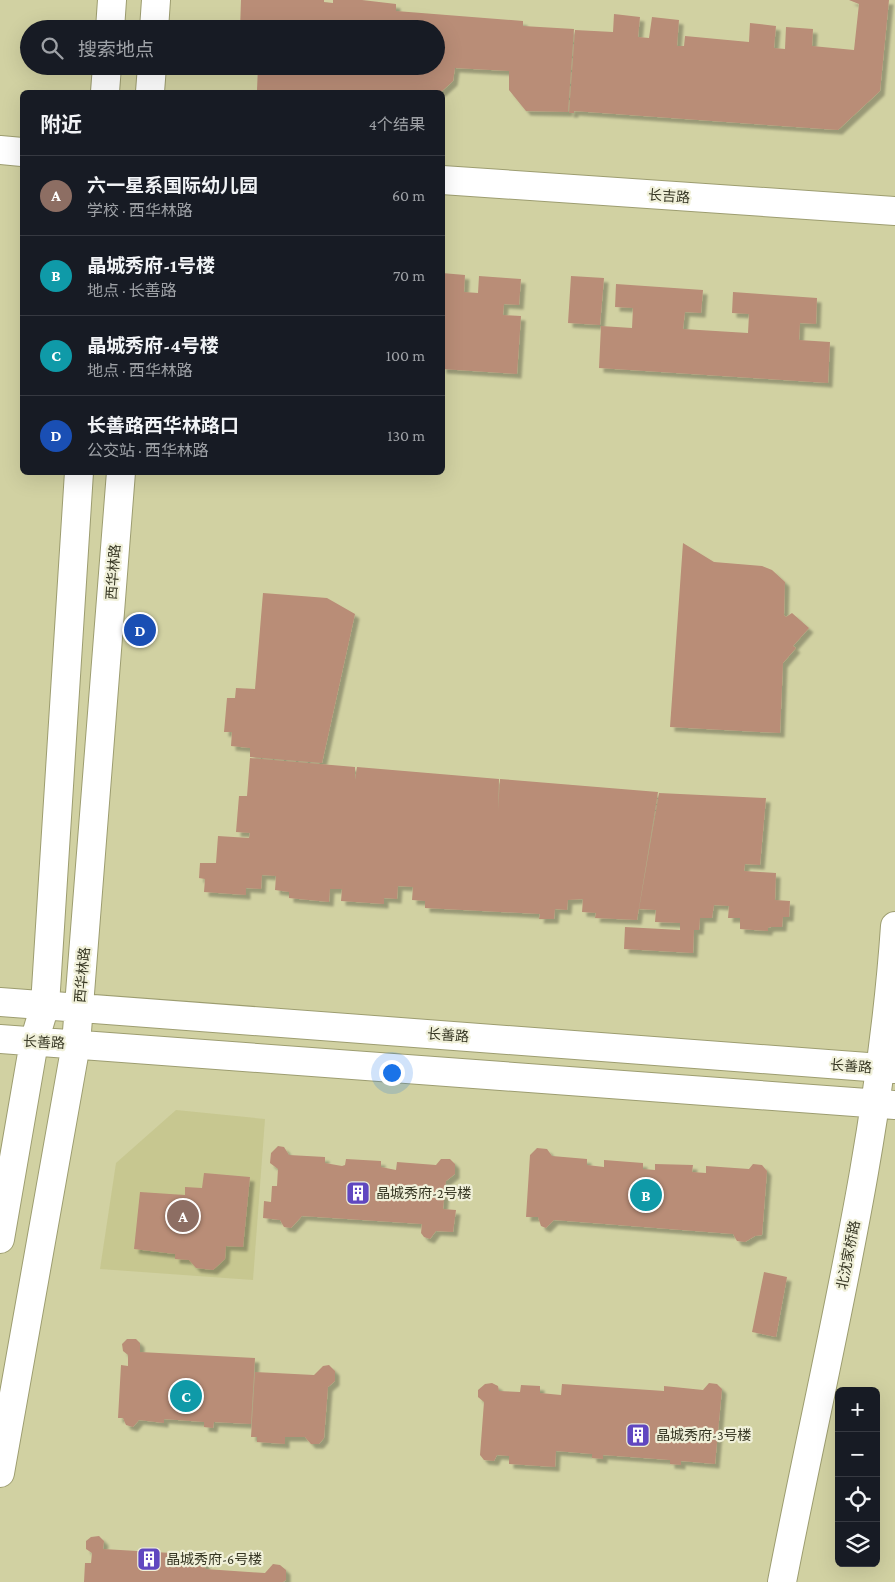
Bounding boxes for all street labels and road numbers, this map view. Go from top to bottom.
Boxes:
street label: 长吉路 [647,187,691,205]
street label: 西华林路 [103,544,123,600]
street label: 西华林路 [72,946,92,1004]
street label: 长善路 [426,1026,470,1044]
street label: 长善路 [23,1033,65,1051]
street label: 长善路 [829,1057,873,1075]
street label: 北沈家桥路 [833,1219,863,1291]

